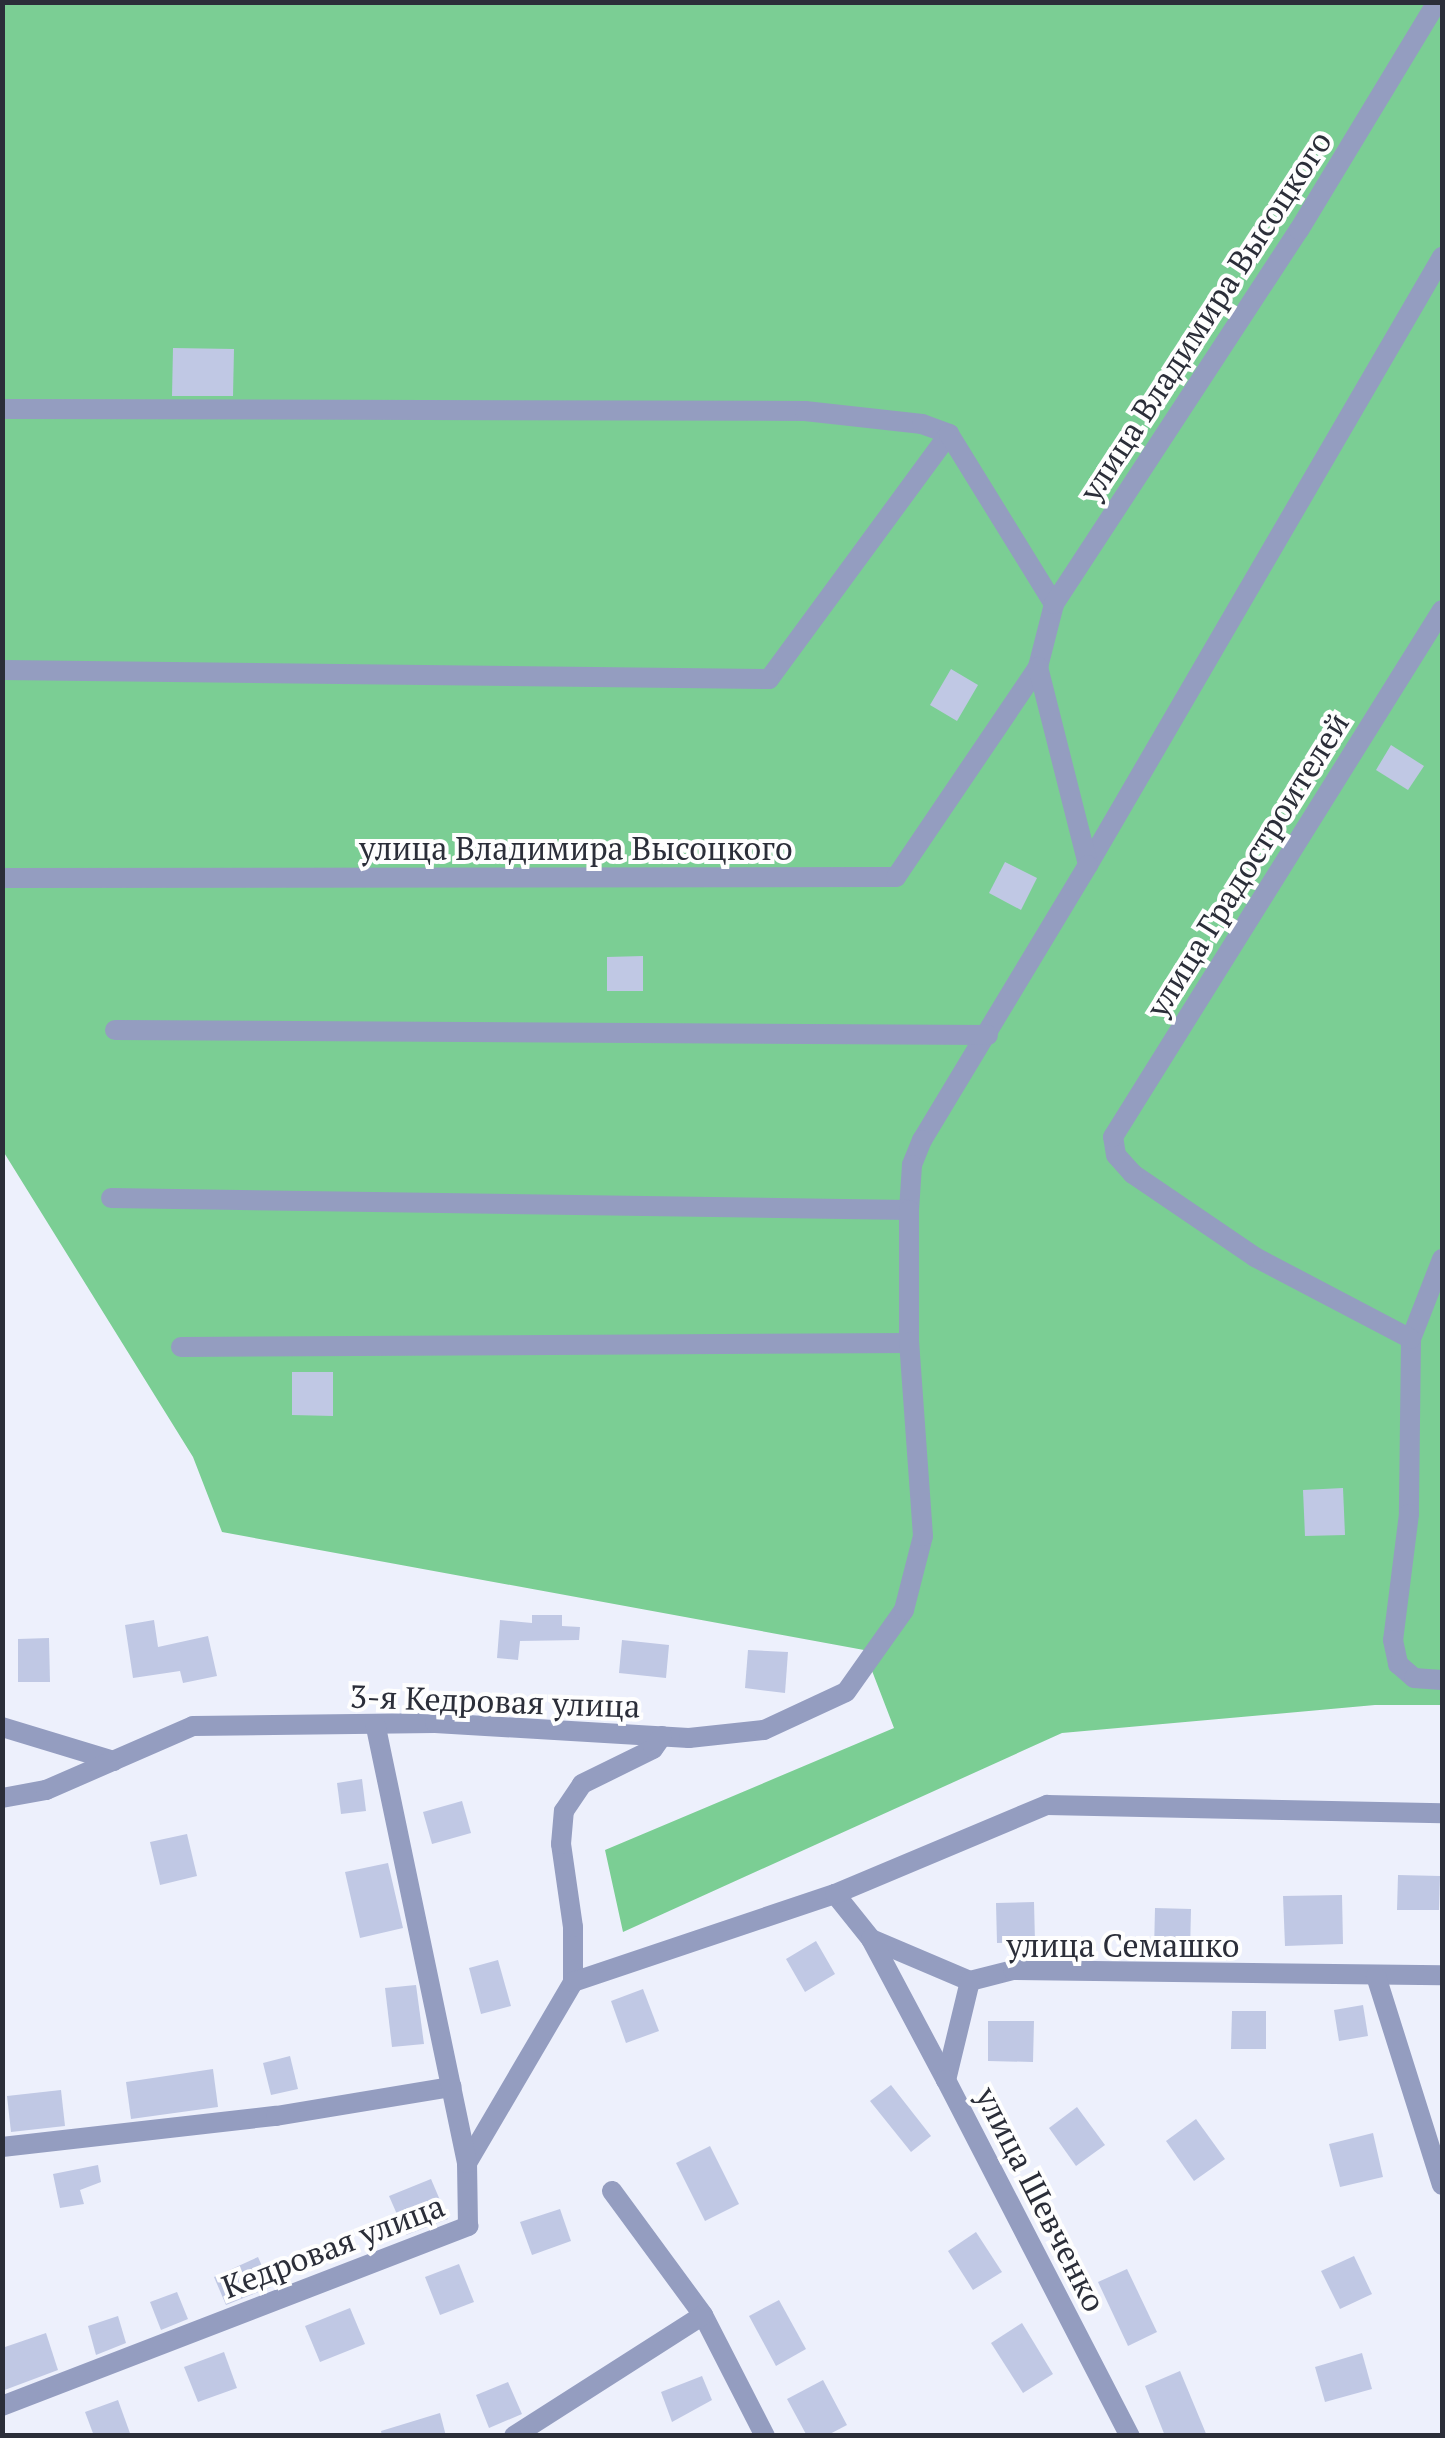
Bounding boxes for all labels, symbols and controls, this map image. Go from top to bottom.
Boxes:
street label: улица Владимира Высоцкого [1071,124,1339,508]
street label: улица Градостроителей [1138,706,1356,1024]
street label: улица Владимира Высоцкого [359,829,793,867]
street label: 3-я Кедровая улица [349,1677,641,1725]
street label: улица Семашко [1007,1926,1239,1964]
street label: улица Шевченко [968,2080,1114,2318]
street label: Кедровая улица [216,2186,450,2306]

